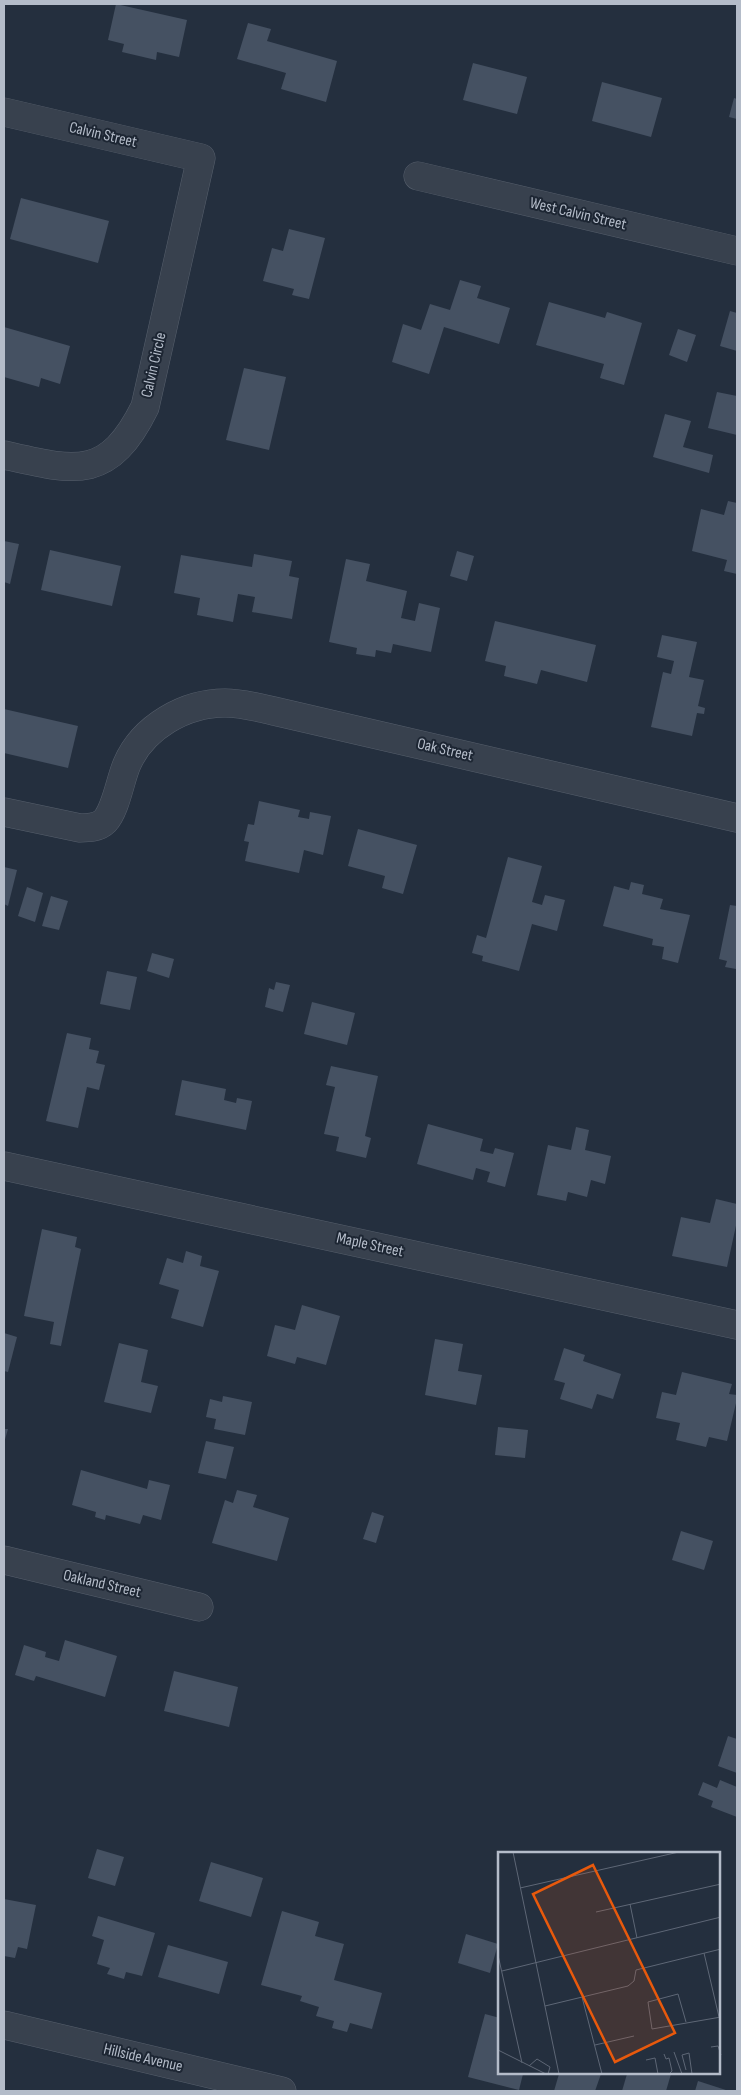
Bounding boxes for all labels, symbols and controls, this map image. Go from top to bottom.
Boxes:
street label: Calvin Street [67,118,139,152]
street label: West Calvin Street [528,194,628,234]
street label: Calvin Circle [137,331,171,399]
street label: Oak Street [415,734,475,766]
street label: Maple Street [335,1229,405,1261]
street label: Oakland Street [61,1566,143,1602]
inset map [498,1852,721,2075]
street label: Hillside Avenue [102,2040,184,2076]

